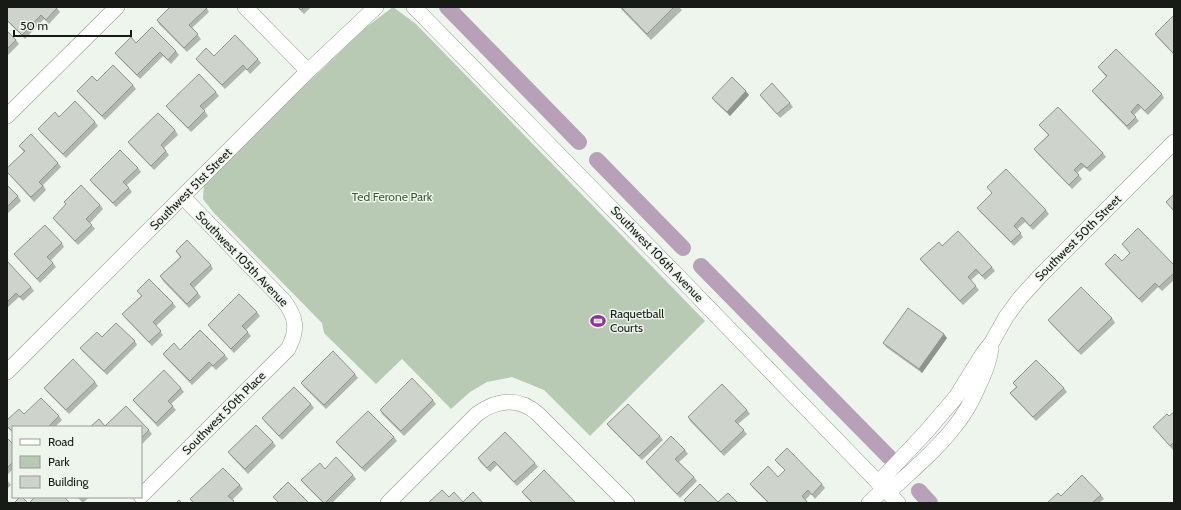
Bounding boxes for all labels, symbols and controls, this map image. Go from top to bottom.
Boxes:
scale bar [14,12,131,38]
text: 50 m [20,18,48,33]
street label: Southwest 51st Street [147,145,235,233]
park label: Ted Ferone Park [352,189,433,204]
street label: Southwest 50th Street [1031,191,1124,284]
street label: Southwest 106th Avenue [608,203,707,305]
street label: Southwest 105th Avenue [193,208,292,310]
place label: Raquetball Courts [610,306,664,335]
sports icon: Raquetball Courts [589,312,607,330]
street label: Southwest 50th Place [179,368,269,458]
legend [12,426,142,498]
text: Road [48,434,74,449]
text: Park [48,454,70,469]
text: Building [48,474,90,489]

